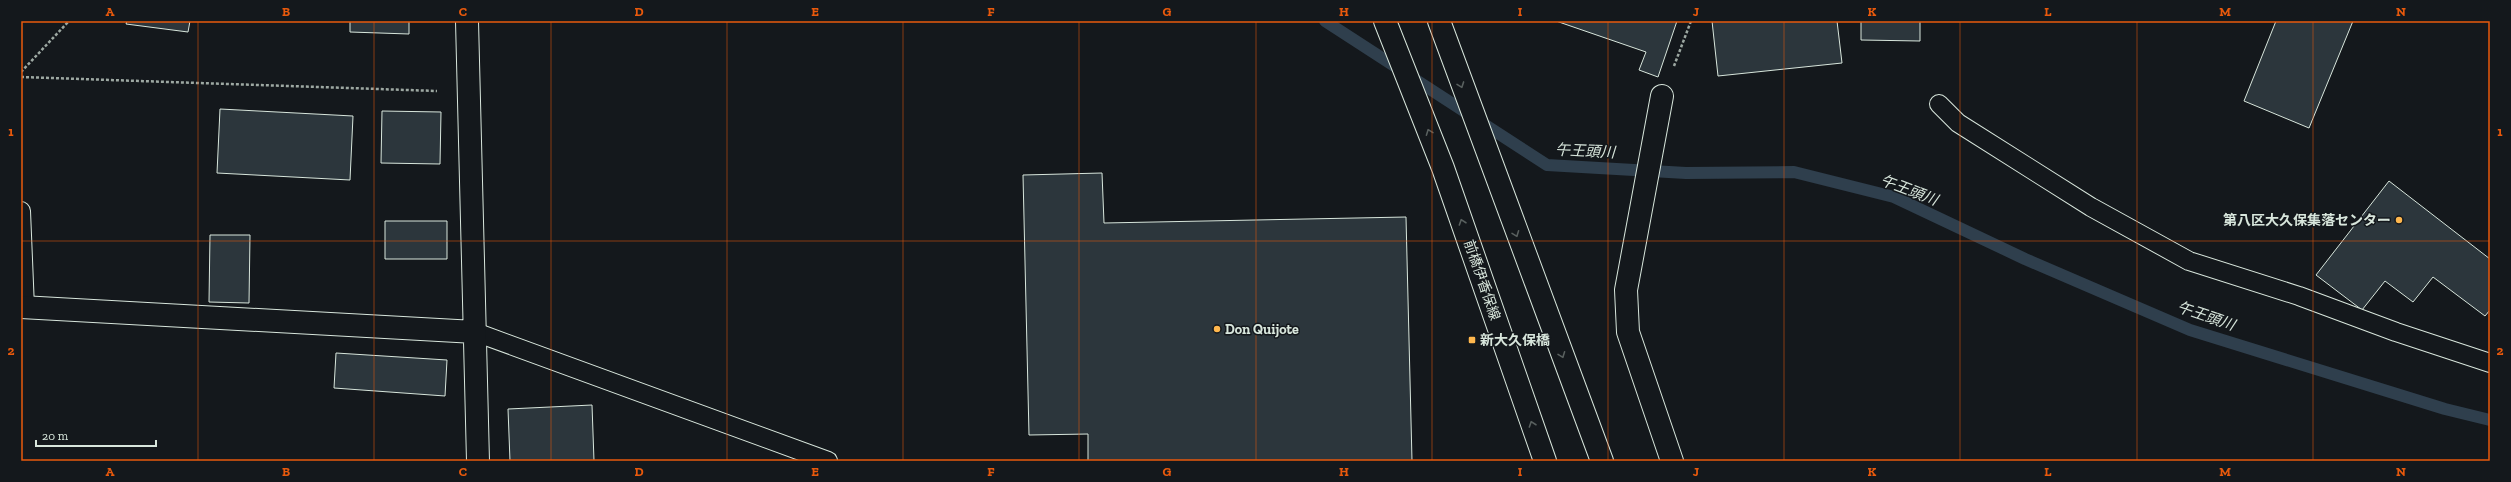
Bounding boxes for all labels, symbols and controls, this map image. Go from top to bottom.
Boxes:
text: A [106,4,115,19]
text: B [282,4,290,19]
text: C [459,4,467,19]
text: D [634,4,644,19]
text: E [811,4,819,19]
text: F [987,4,995,19]
text: G [1163,4,1172,19]
text: H [1339,4,1349,19]
text: I [1518,4,1523,19]
text: J [1693,4,1699,19]
text: K [1868,4,1877,19]
text: L [2044,4,2052,19]
text: M [2219,4,2231,19]
text: N [2396,4,2406,19]
one-way arrow [1457,81,1465,88]
text: 1 [8,124,14,139]
text: 1 [2497,124,2503,139]
one-way arrow [1425,128,1433,135]
water label: 午王頭川 [1555,140,1617,162]
water label: 午王頭川 [1878,171,1942,210]
place label: 第八区大久保集落センター [2223,212,2391,229]
marker: 第八区大久保集落センター [2394,215,2404,225]
one-way arrow [1458,219,1466,226]
one-way arrow [1512,230,1520,237]
street label: 前橋伊香保線 [1460,238,1504,322]
water label: 午王頭川 [2175,298,2239,335]
place label: Don Quijote [1225,321,1299,338]
marker: Don Quijote [1212,324,1222,334]
place label: 新大久保橋 [1480,332,1550,349]
marker: 新大久保橋 [1467,335,1477,345]
text: 2 [8,343,15,358]
text: 2 [2497,343,2504,358]
one-way arrow [1558,352,1566,359]
one-way arrow [1528,421,1537,428]
scale bar [36,422,156,448]
text: 20 m [42,429,69,443]
text: A [106,464,115,479]
text: B [282,464,290,479]
text: C [459,464,467,479]
text: D [634,464,644,479]
text: E [811,464,819,479]
text: F [987,464,995,479]
text: G [1163,464,1172,479]
text: H [1339,464,1349,479]
text: I [1518,464,1523,479]
text: J [1693,464,1699,479]
text: K [1868,464,1877,479]
text: L [2044,464,2052,479]
text: M [2219,464,2231,479]
text: N [2396,464,2406,479]

